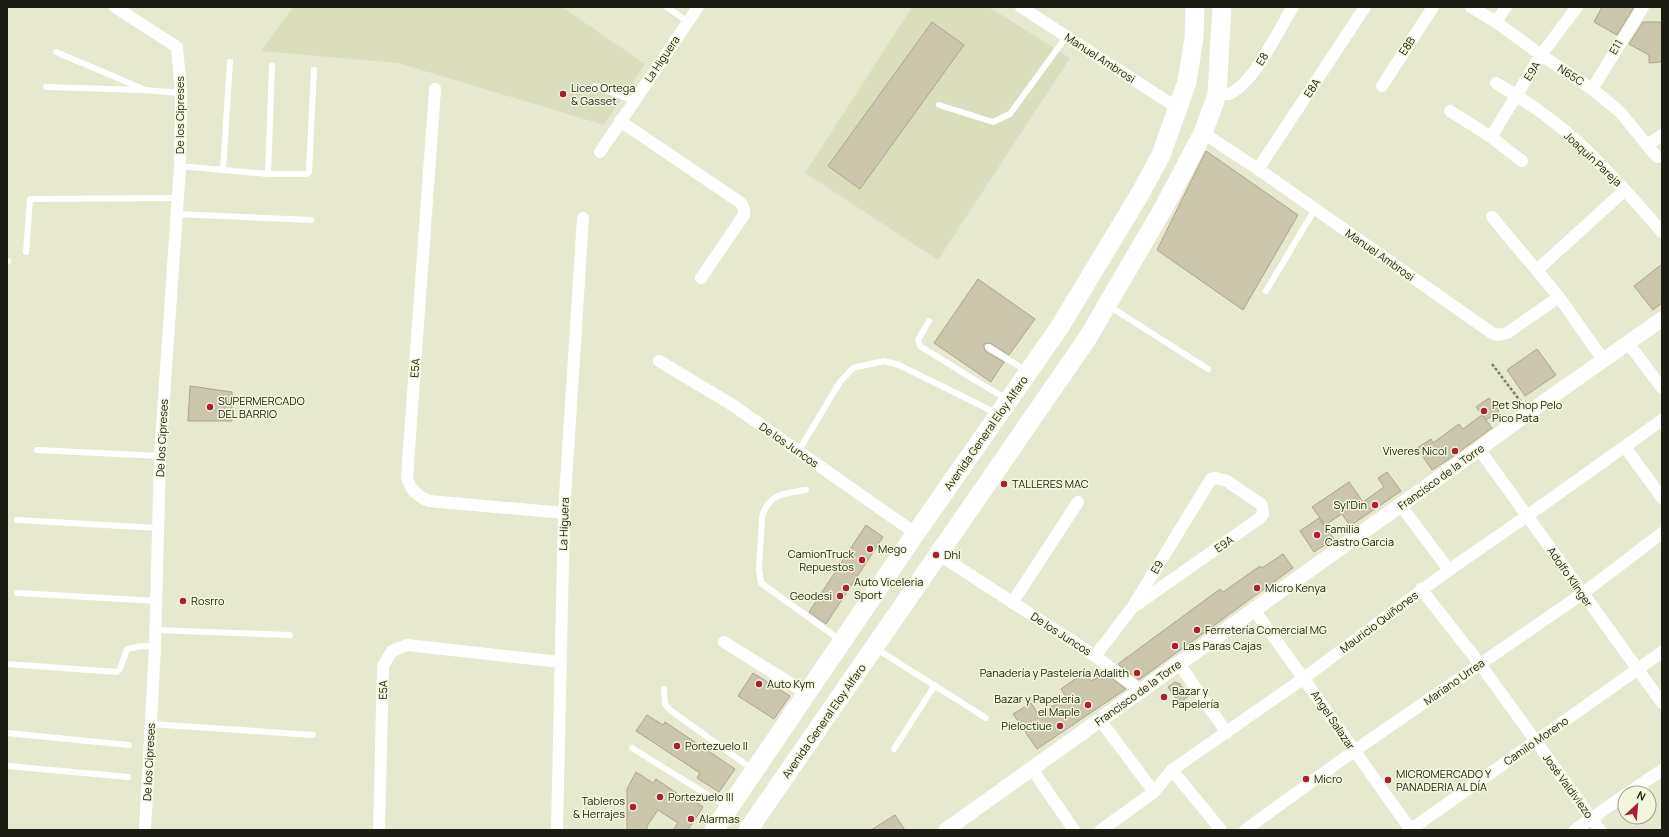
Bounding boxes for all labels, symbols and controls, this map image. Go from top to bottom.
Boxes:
street label: Manuel Ambrosi [1062,29,1138,86]
street label: La Higuera [640,32,683,85]
street label: E8B [1395,33,1418,58]
street label: E11 [1605,37,1626,57]
street label: E8 [1252,49,1271,68]
street label: E9A [1520,58,1543,83]
street label: N65C [1555,61,1587,89]
street label: E8A [1300,75,1323,100]
street label: De los Cipreses [172,76,187,154]
place label: Liceo Ortega & Gasset [571,80,635,108]
marker: Liceo Ortega & Gasset [558,89,568,99]
street label: Joaquín Pareja [1561,128,1625,189]
street label: Manuel Ambrosi [1343,225,1418,284]
street label: E5A [406,358,423,378]
street label: Avenida General Eloy Alfaro [940,372,1031,493]
place label: SUPERMERCADO DEL BARRIO [218,393,305,421]
place label: Pet Shop Pelo Pico Pata [1492,397,1563,425]
street label: De los Cipreses [152,398,171,477]
marker: SUPERMERCADO DEL BARRIO [205,402,215,412]
marker: Pet Shop Pelo Pico Pata [1479,406,1489,416]
street label: De los Juncos [757,419,822,471]
street label: Francisco de la Torre [1395,440,1487,513]
place label: Viveres Nicol [1383,443,1447,458]
marker: Viveres Nicol [1450,446,1460,456]
place label: TALLERES MAC [1012,476,1089,491]
marker: TALLERES MAC [999,479,1009,489]
street label: La Higuera [555,497,572,551]
place label: Syl'Din [1333,497,1367,512]
marker: Syl'Din [1370,500,1380,510]
place label: Familia Castro Garcia [1325,521,1394,549]
marker: Familia Castro Garcia [1312,530,1322,540]
street label: E9A [1211,532,1236,555]
place label: Mego [878,541,907,556]
marker: Mego [865,544,875,554]
street label: Adolfo Klinger [1544,544,1597,610]
place label: CamionTruck Repuestos [788,546,855,574]
place label: Dhl [944,547,961,562]
marker: Dhl [931,550,941,560]
marker: CamionTruck Repuestos [857,555,867,565]
street label: E9 [1147,557,1166,576]
place label: Auto Viceleria Sport [854,574,923,602]
place label: Micro Kenya [1265,580,1326,595]
marker: Auto Viceleria Sport [841,583,851,593]
marker: Micro Kenya [1252,583,1262,593]
street label: Mauricio Quiñones [1336,587,1421,656]
place label: Geodesi [790,588,832,603]
marker: Geodesi [835,591,845,601]
place label: Rosrro [191,593,225,608]
marker: Rosrro [178,596,188,606]
street label: De los Juncos [1028,608,1095,659]
place label: Ferretería Comercial MG [1205,622,1327,637]
marker: Ferretería Comercial MG [1192,625,1202,635]
place label: Las Paras Cajas [1183,638,1262,653]
marker: Las Paras Cajas [1170,641,1180,651]
street label: Mariano Urrea [1420,655,1487,708]
street label: Francisco de la Torre [1092,656,1184,729]
street label: Avenida General Eloy Alfaro [778,660,869,781]
place label: Panadería y Pastelería Adalith [980,665,1129,680]
marker: Panadería y Pastelería Adalith [1132,668,1142,678]
place label: Auto Kym [767,676,815,691]
marker: Auto Kym [754,679,764,689]
street label: E5A [375,680,390,700]
place label: Bazar y Papelería [1172,683,1219,711]
street label: Angel Salazar [1308,687,1359,752]
place label: Bazar y Papelería el Maple [994,691,1081,719]
marker: Bazar y Papelería [1159,692,1169,702]
marker: Bazar y Papelería el Maple [1083,700,1093,710]
street label: Camilo Moreno [1500,712,1572,769]
place label: Pieloctiue [1001,718,1053,733]
marker: Pieloctiue [1055,721,1065,731]
street label: De los Cipreses [139,722,158,801]
place label: Portezuelo II [685,738,748,753]
marker: Portezuelo II [672,741,682,751]
street label: José Valdiviezo [1540,750,1597,821]
place label: MICROMERCADO Y PANADERIA AL DÍA [1396,766,1492,794]
place label: Micro [1314,771,1343,786]
marker: Micro [1301,774,1311,784]
marker: MICROMERCADO Y PANADERIA AL DÍA [1383,775,1393,785]
north arrow [1617,785,1657,825]
text: N [1635,787,1649,804]
place label: Portezuelo III [668,789,733,804]
marker: Portezuelo III [655,792,665,802]
place label: Tableros & Herrajes [573,793,625,821]
marker: Tableros & Herrajes [628,802,638,812]
place label: Alarmas [699,811,740,826]
marker: Alarmas [686,814,696,824]

